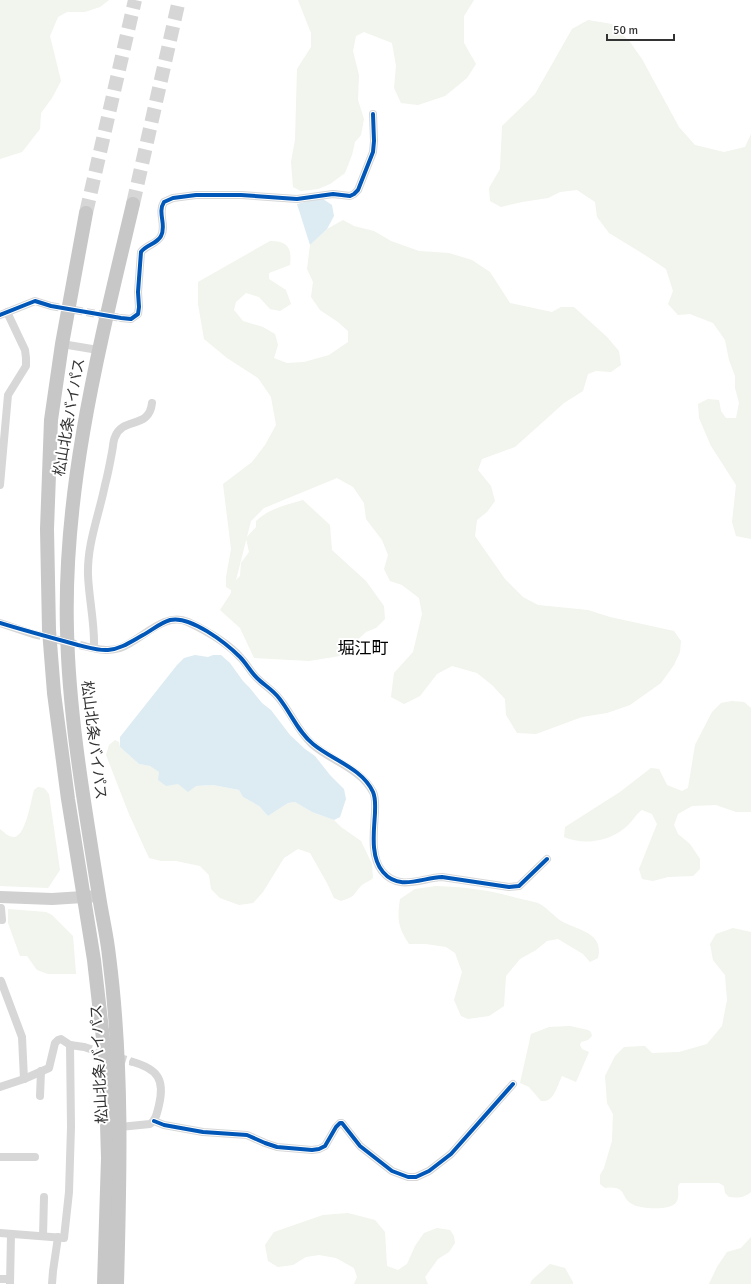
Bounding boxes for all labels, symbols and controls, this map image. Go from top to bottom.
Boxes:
scale bar [607,16,674,42]
text: 50 m [613,23,638,38]
street label: 松山北条バイパス [50,356,88,478]
district label: 堀江町 [338,638,389,659]
street label: 松山北条バイパス [78,679,110,801]
street label: 松山北条バイパス [87,1004,111,1124]

